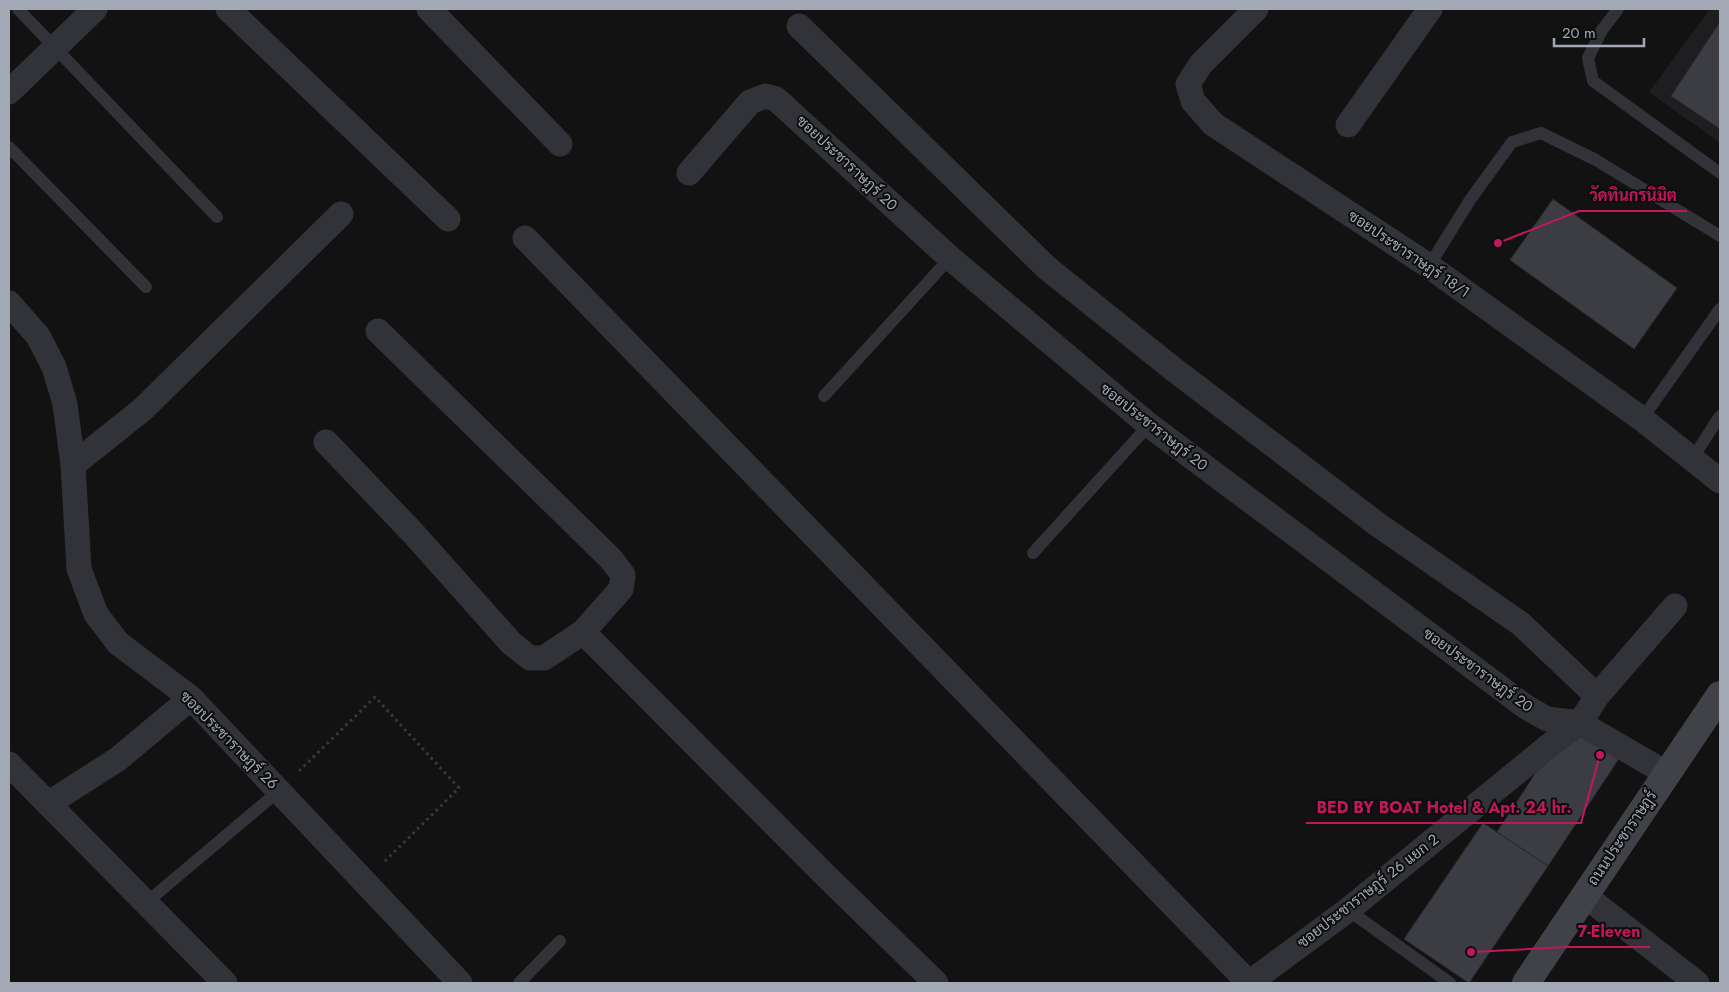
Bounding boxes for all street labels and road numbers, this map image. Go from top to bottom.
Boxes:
street label: ซอยประชาราษฎร์ 20 [791,110,903,216]
street label: ซอยประชาราษฎร์ 18/1 [1344,205,1474,303]
street label: ซอยประชาราษฎร์ 20 [1096,378,1212,476]
street label: ซอยประชาราษฎร์ 20 [1418,623,1538,717]
street label: ซอยประชาราษฎร์ 26 [175,686,283,794]
street label: ถนนประชาราษฎร์ [1582,786,1662,890]
street label: ซอยประชาราษฎร์ 26 แยก 2 [1293,829,1443,953]

